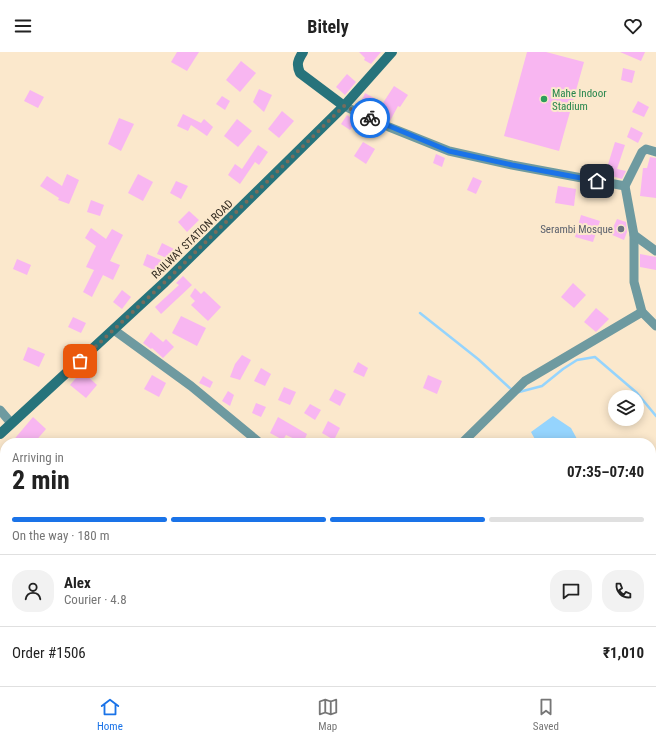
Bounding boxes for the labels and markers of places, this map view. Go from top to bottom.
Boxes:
place label: Mahe Indoor Stadium [552,87,607,113]
marker: Mahe Indoor Stadium [539,94,549,104]
pin [580,164,614,198]
place label: Serambi Mosque [540,223,613,236]
marker: Serambi Mosque [616,224,626,234]
pin [63,344,97,378]

